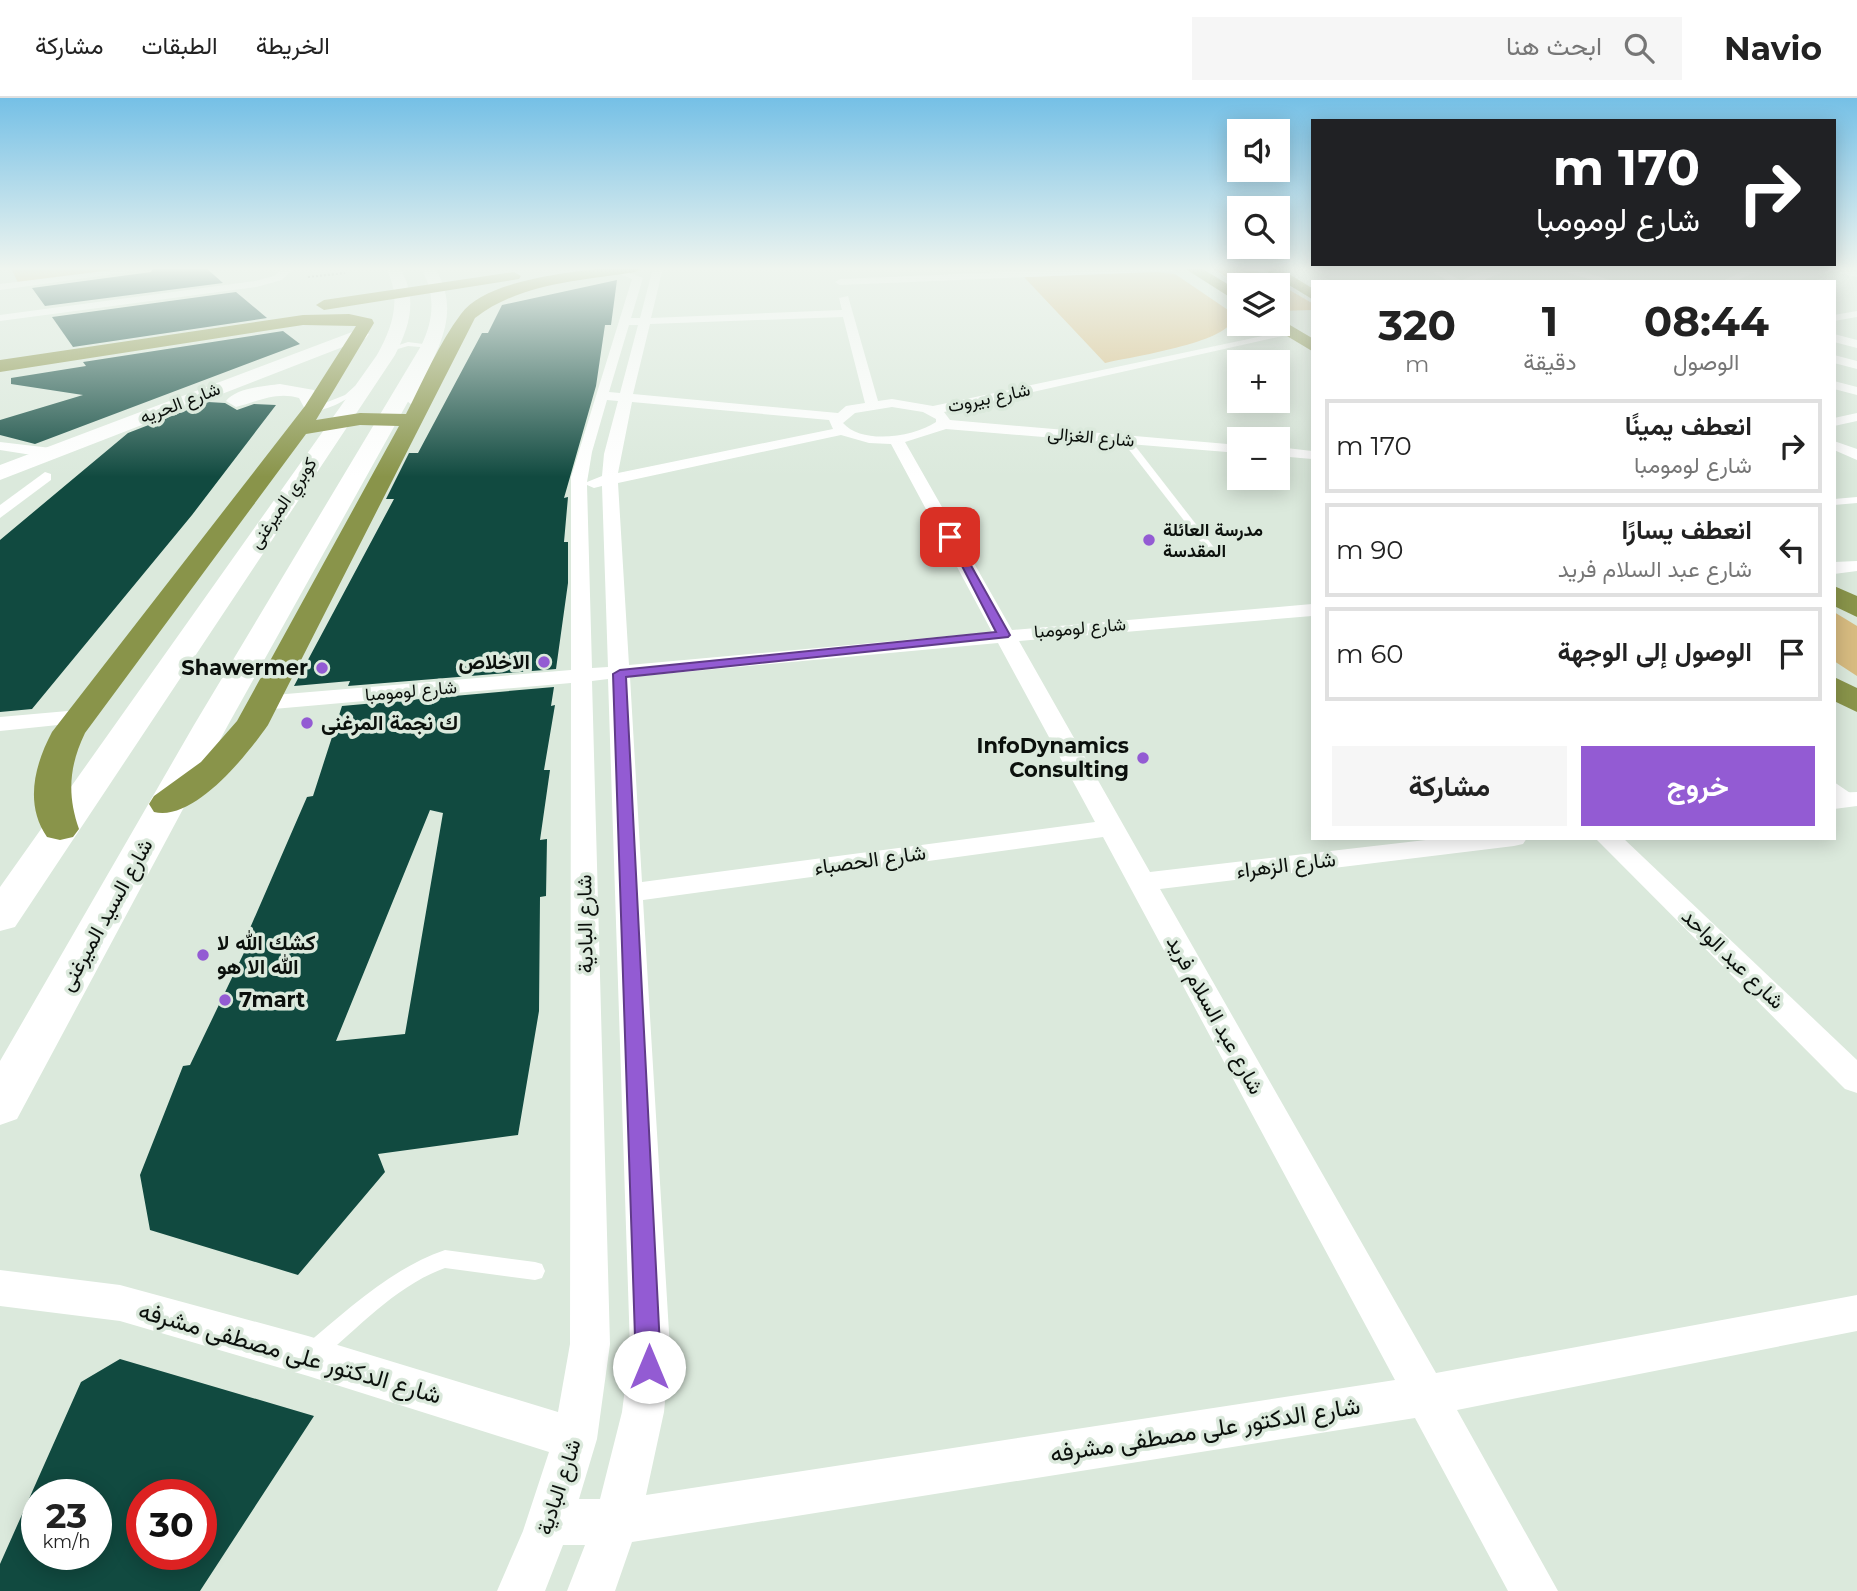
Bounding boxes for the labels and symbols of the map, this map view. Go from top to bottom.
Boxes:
street label: شارع الحريه [137,378,224,429]
street label: شارع بيروت [946,379,1032,418]
street label: شارع الغزالى [1046,422,1135,453]
street label: كوبري الميرغنى [244,453,325,555]
pin [920,507,980,567]
place label: مدرسة العائلة المقدسة [1163,519,1263,562]
marker: مدرسة العائلة المقدسة [1141,532,1157,548]
street label: شارع لومومبا [1033,613,1127,644]
place label: الاخلاص [458,649,530,674]
marker: الاخلاص [536,654,552,670]
place label: Shawermer [181,655,308,680]
marker: Shawermer [314,660,330,676]
street label: شارع لومومبا [364,676,458,707]
place label: ك نجمة المرغنى [321,710,458,736]
marker: ك نجمة المرغنى [299,715,315,731]
place label: InfoDynamics Consulting [977,733,1129,782]
marker: InfoDynamics Consulting [1135,750,1151,766]
street label: شارع السيد الميرغنى [53,834,159,996]
street label: شارع الحصباء [813,839,928,882]
street label: شارع الزهراء [1235,846,1337,885]
street label: شارع البادية [571,874,600,974]
street label: شارع عبد الواحد [1675,903,1790,1015]
place label: كشك الله لا الله الا هو [217,930,315,980]
street label: شارع عبد السلام فريد [1160,931,1269,1099]
marker: كشك الله لا الله الا هو [195,947,211,963]
place label: 7mart [239,987,305,1012]
marker: 7mart [217,992,233,1008]
street label: شارع الدكتور على مصطفى مشرفه [135,1295,445,1412]
position arrow [612,1330,686,1404]
street label: شارع الدكتور على مصطفى مشرفه [1048,1391,1362,1470]
street label: شارع البادية [531,1436,588,1538]
speed limit sign: 30 [126,1479,217,1570]

